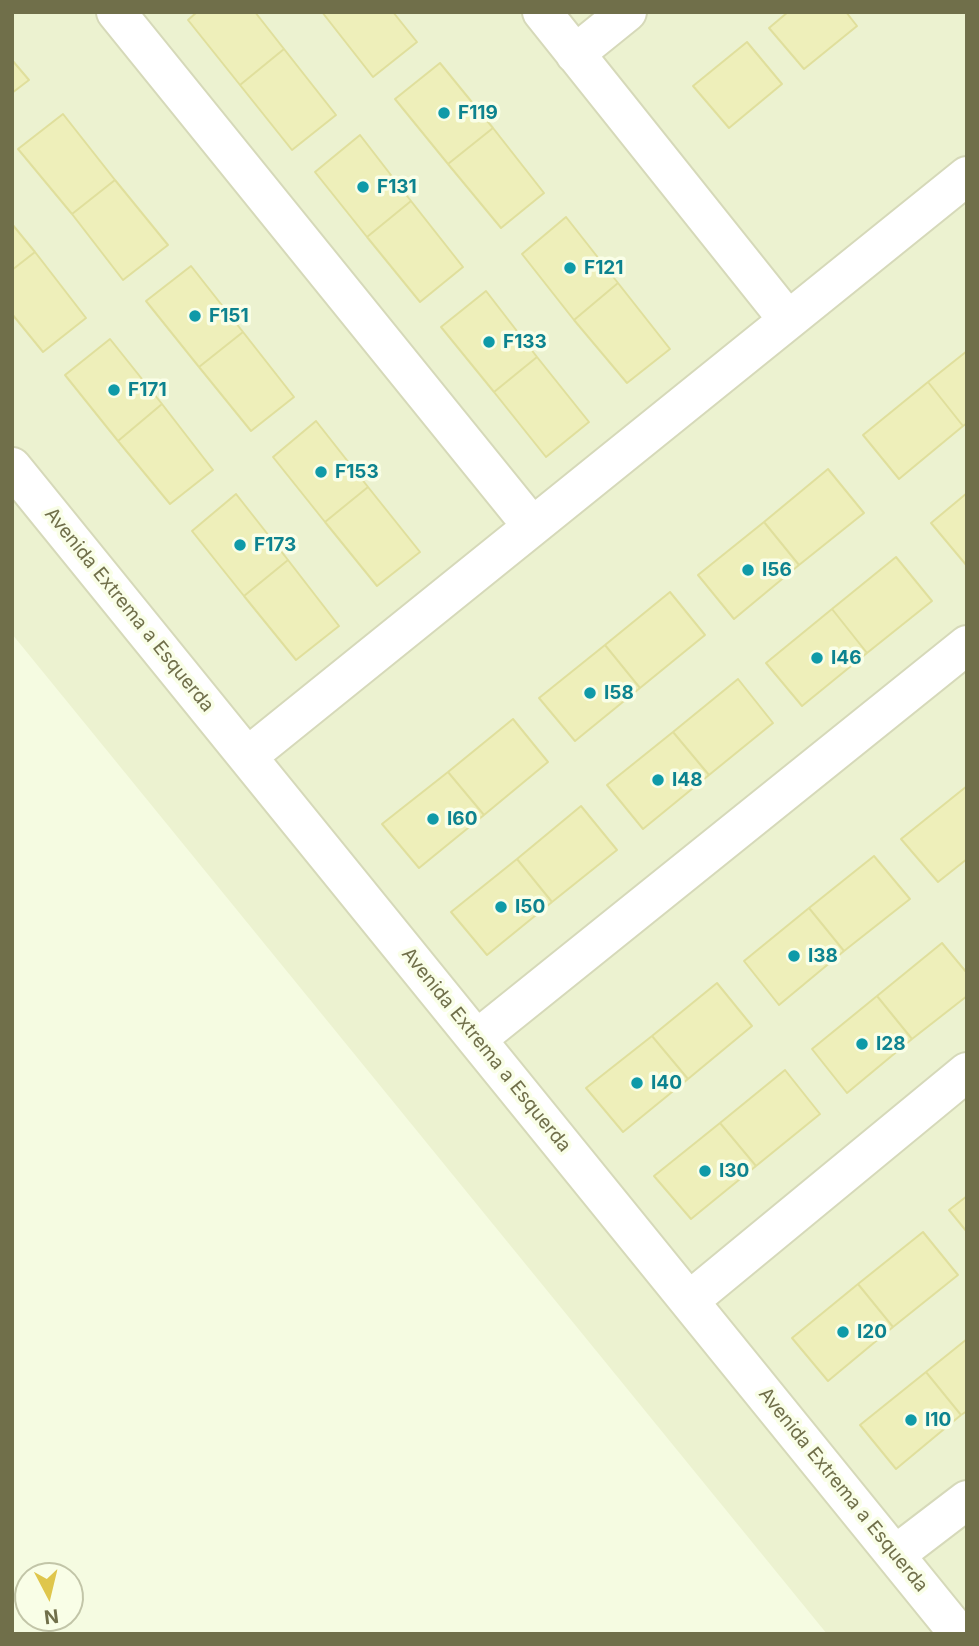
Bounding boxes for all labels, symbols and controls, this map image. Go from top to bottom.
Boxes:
place label: F119 [458,102,498,124]
marker: F119 [436,105,452,121]
place label: F131 [377,176,417,198]
marker: F131 [355,179,371,195]
place label: F121 [584,257,624,279]
marker: F121 [562,260,578,276]
place label: F151 [209,305,249,327]
marker: F151 [187,308,203,324]
place label: F133 [503,331,547,353]
marker: F133 [481,334,497,350]
place label: F171 [128,379,167,401]
marker: F171 [106,382,122,398]
place label: F153 [335,461,379,483]
marker: F153 [313,464,329,480]
street label: Avenida Extrema a Esquerda [40,503,218,717]
place label: F173 [254,534,296,556]
marker: F173 [232,537,248,553]
place label: I56 [762,559,792,581]
marker: I56 [740,562,756,578]
place label: I46 [831,647,862,669]
marker: I46 [809,650,825,666]
place label: I58 [604,682,634,704]
marker: I58 [582,685,598,701]
place label: I48 [672,769,703,791]
marker: I48 [650,772,666,788]
place label: I60 [447,808,477,830]
marker: I60 [425,811,441,827]
place label: I50 [515,896,545,918]
marker: I50 [493,899,509,915]
street label: Avenida Extrema a Esquerda [397,943,575,1157]
place label: I38 [808,945,838,967]
marker: I38 [786,948,802,964]
place label: I28 [876,1033,906,1055]
marker: I28 [854,1036,870,1052]
place label: I40 [651,1072,682,1094]
marker: I40 [629,1075,645,1091]
place label: I30 [719,1160,749,1182]
marker: I30 [697,1163,713,1179]
place label: I20 [857,1321,887,1343]
marker: I20 [835,1324,851,1340]
street label: Avenida Extrema a Esquerda [754,1383,932,1597]
place label: I10 [925,1409,951,1431]
marker: I10 [903,1412,919,1428]
north arrow [14,1562,84,1632]
text: N [43,1604,60,1629]

